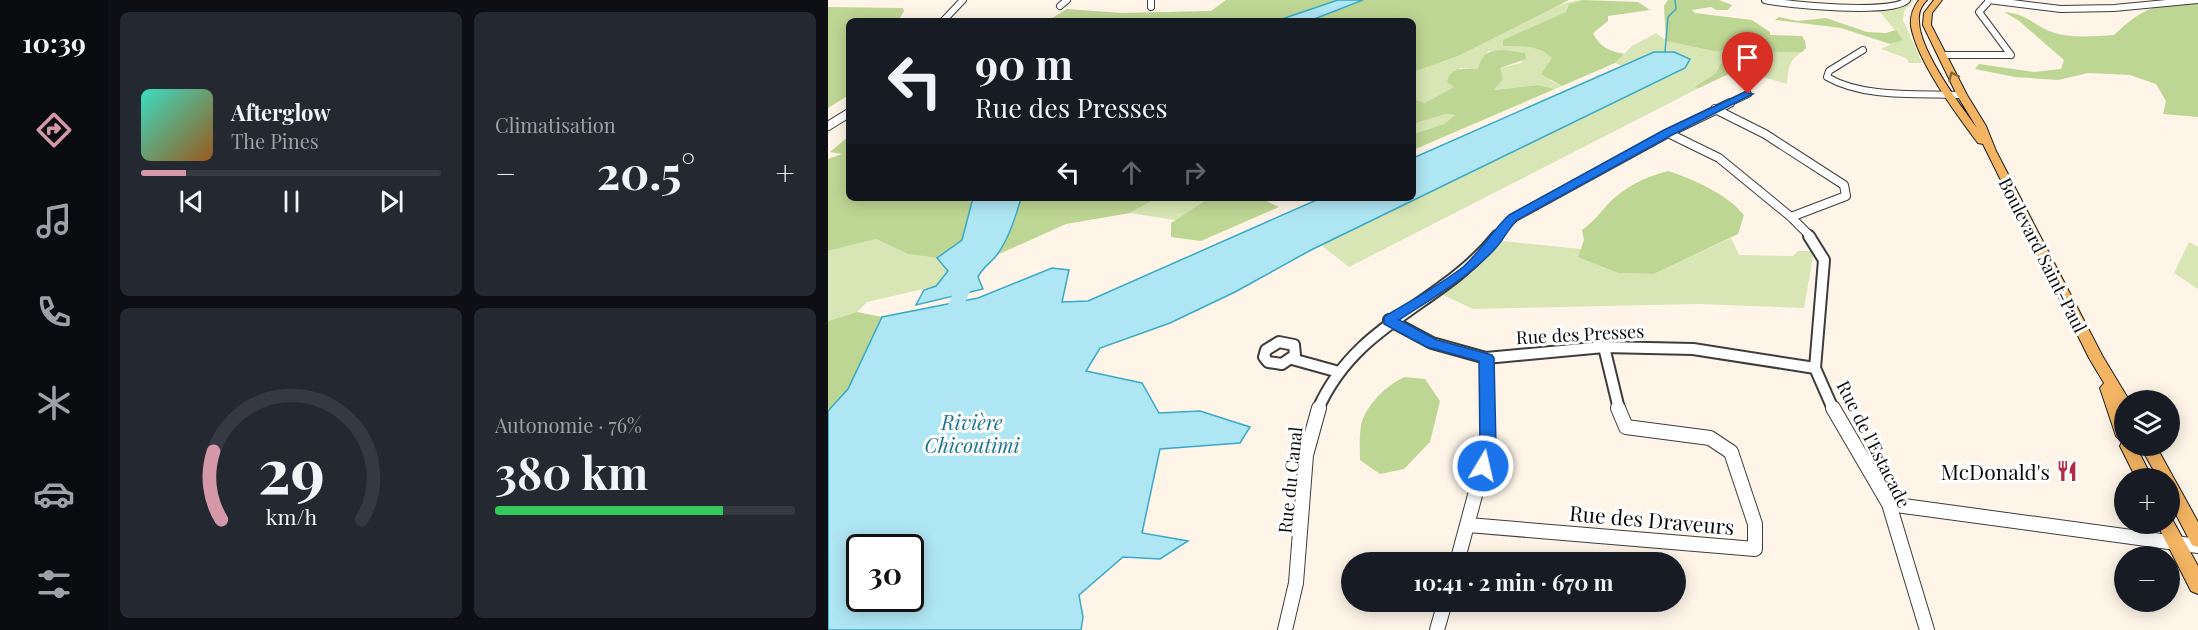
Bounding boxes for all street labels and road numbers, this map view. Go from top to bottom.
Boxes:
street label: Boulevard Saint-Paul [1994,173,2092,337]
street label: Rue des Presses [1515,319,1645,349]
street label: Rue de l'Estacade [1832,376,1916,512]
street label: Rue du Canal [1272,425,1308,535]
street label: Rue des Draveurs [1568,498,1736,540]

